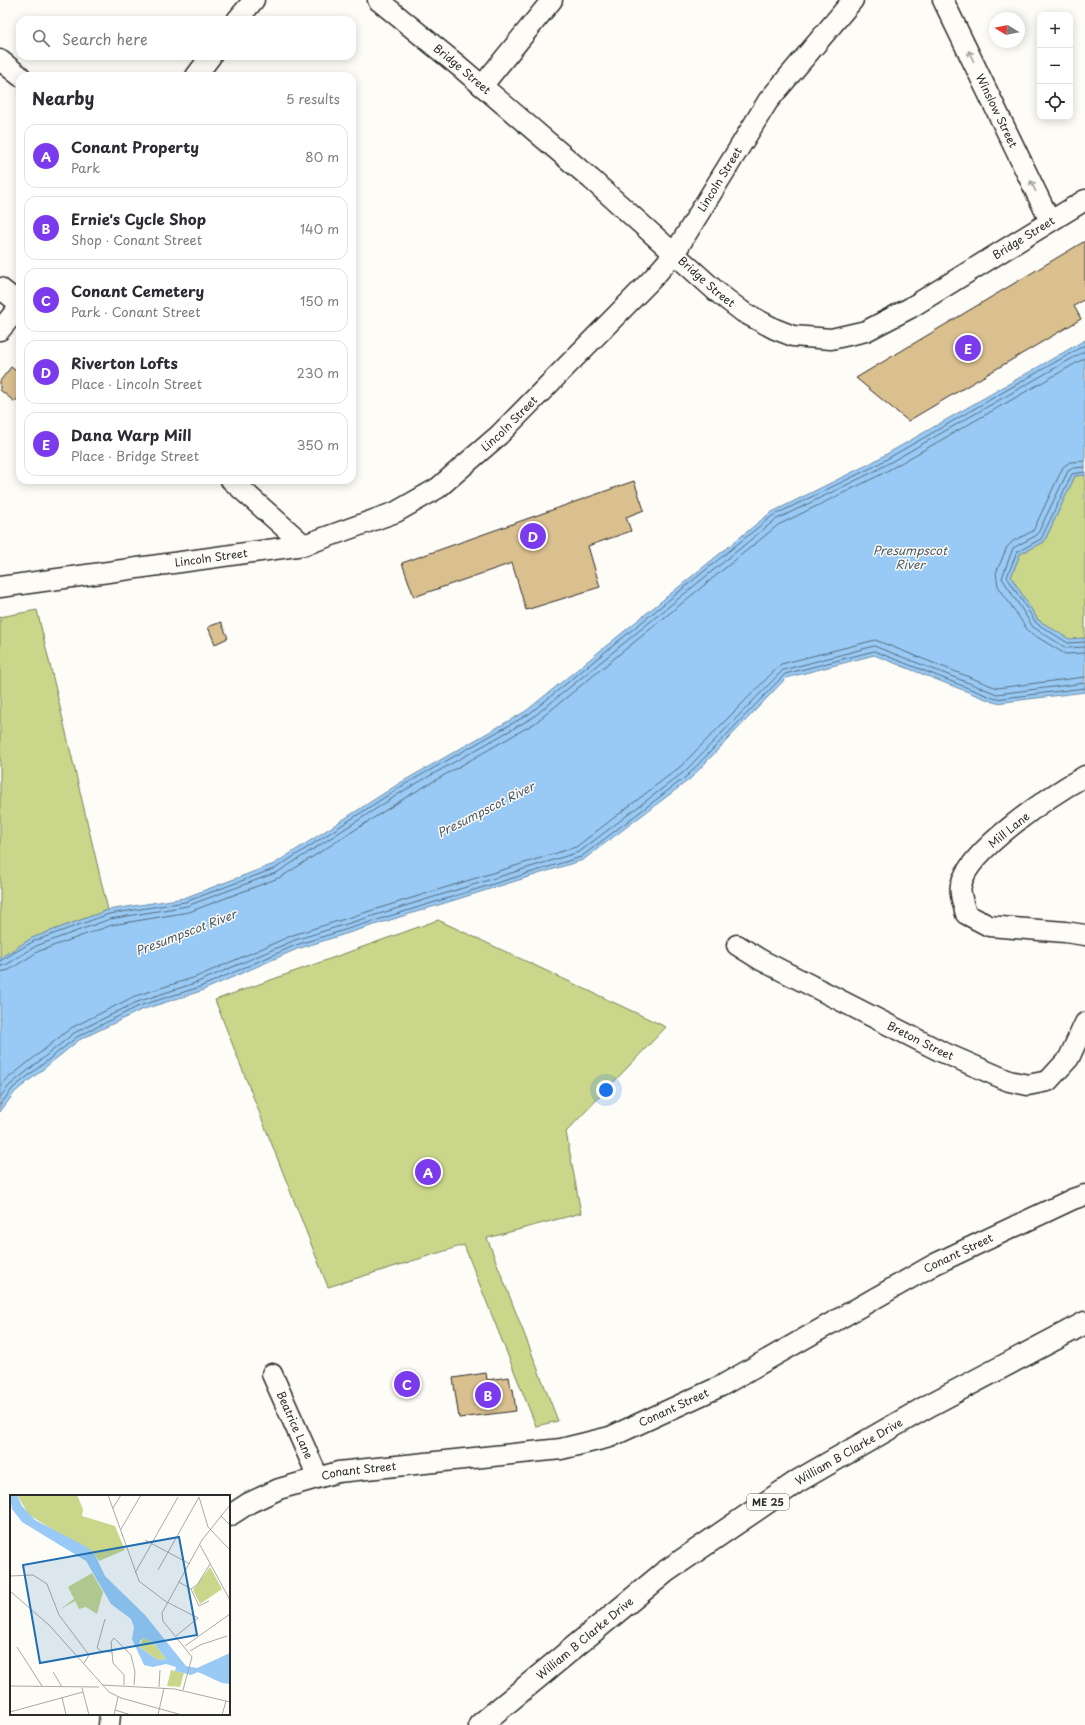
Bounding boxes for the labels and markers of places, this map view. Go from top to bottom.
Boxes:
pin: E [955,333,981,363]
pin: D [520,521,546,551]
pin: A [415,1157,441,1187]
pin: C [394,1369,420,1399]
pin: B [475,1380,501,1410]

